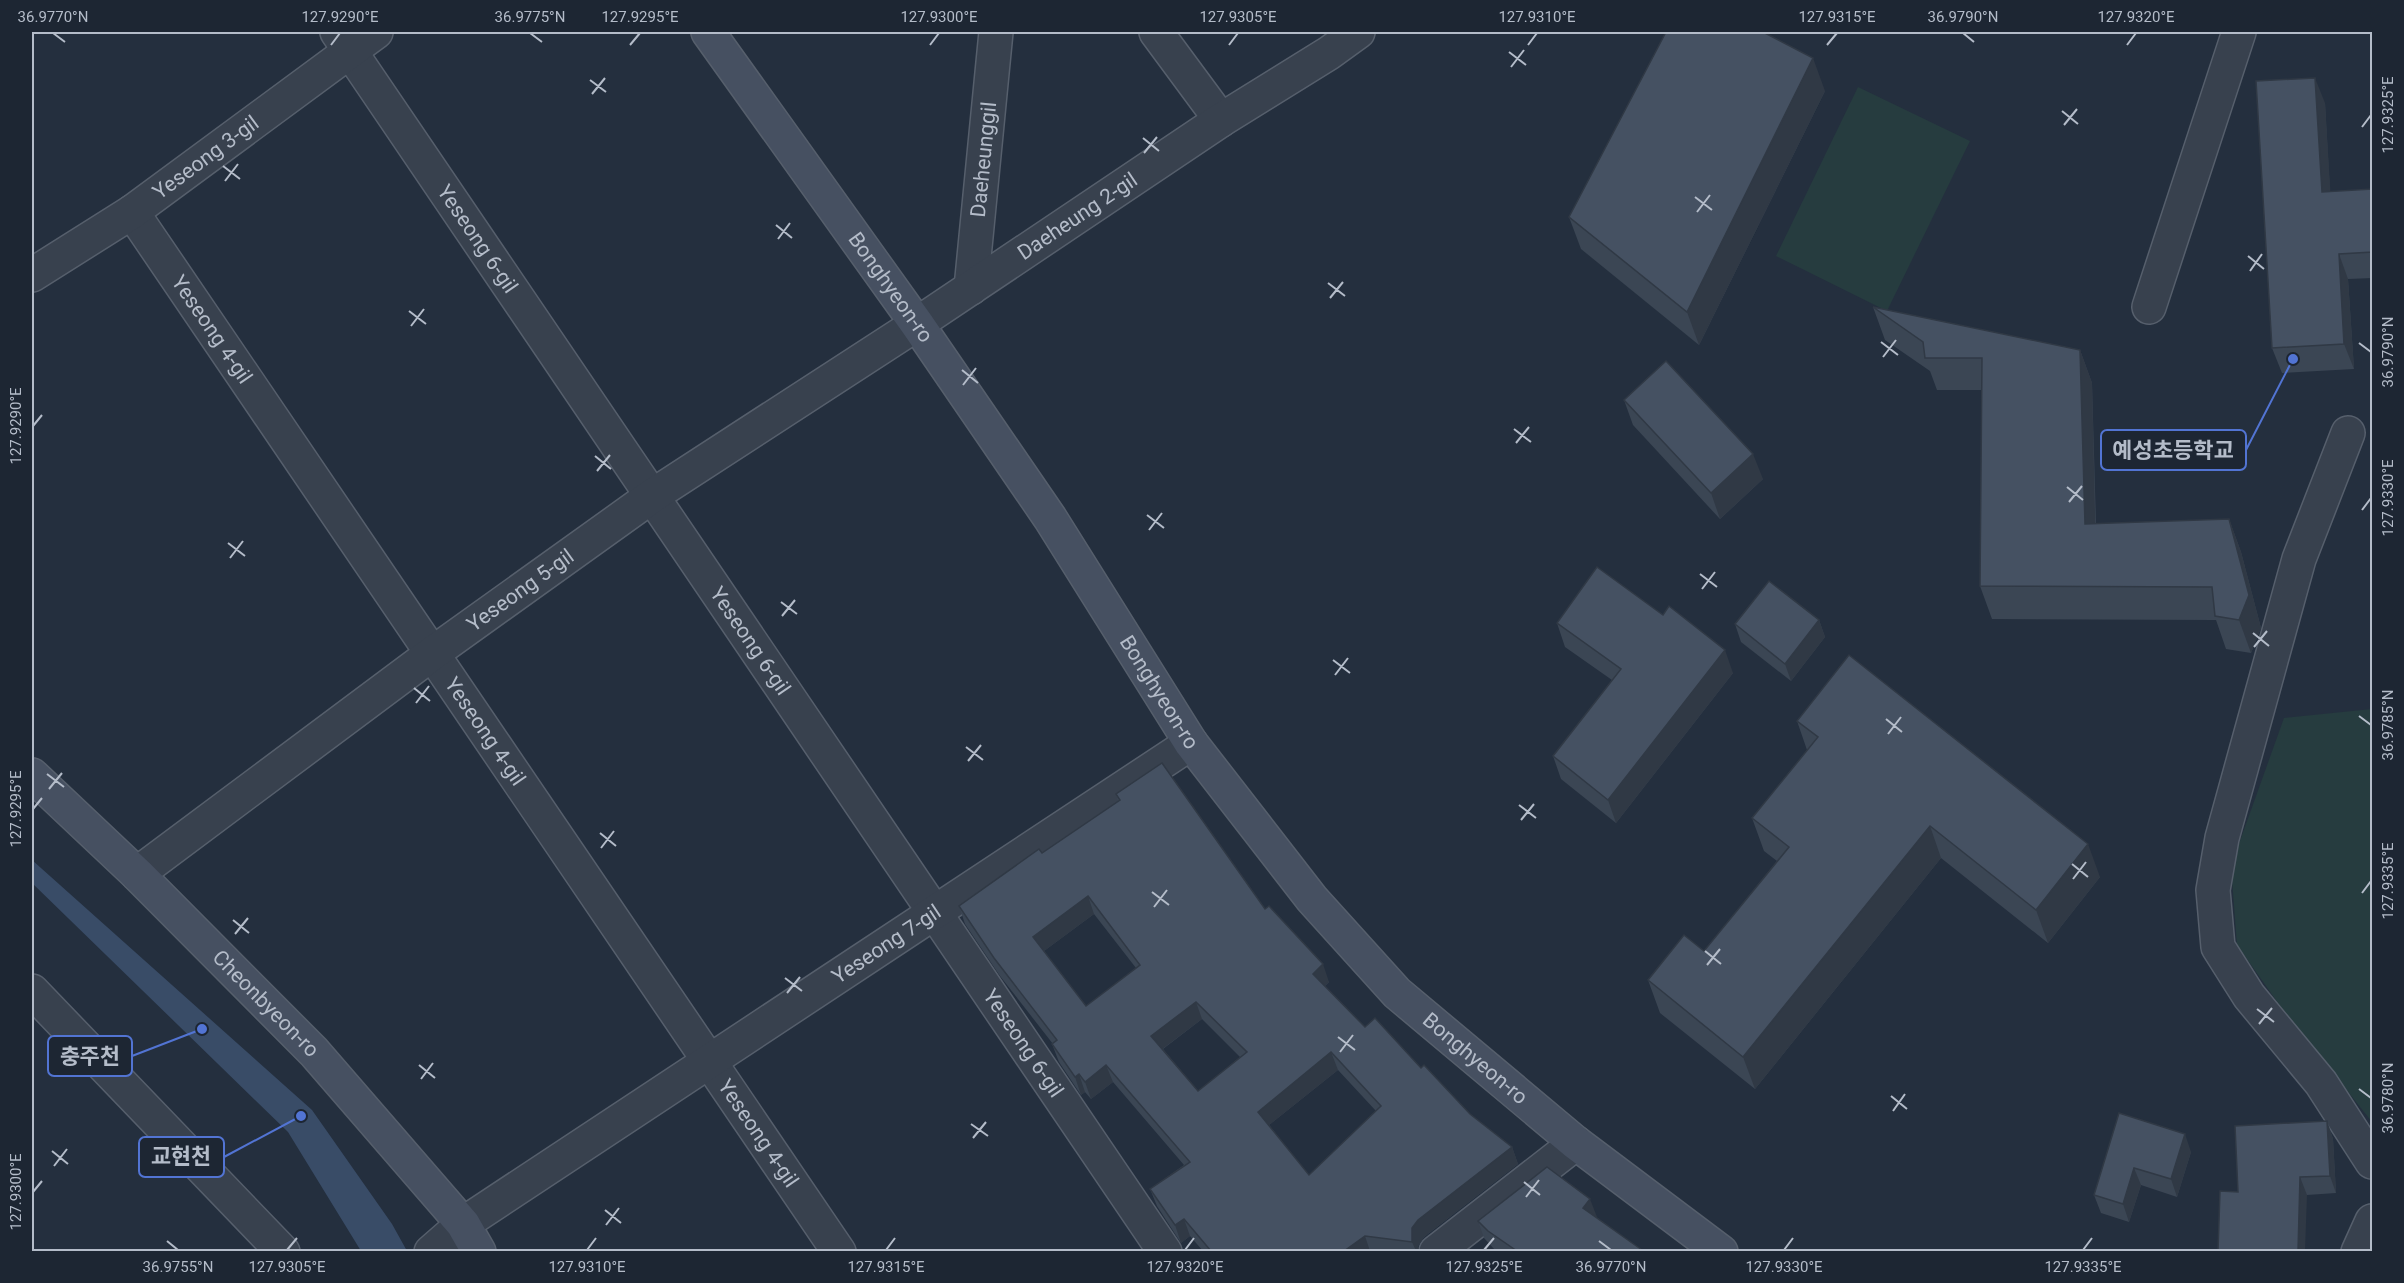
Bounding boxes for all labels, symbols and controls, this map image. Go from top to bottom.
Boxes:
text: 36.9770°N [18,8,88,26]
text: 127.9290°E [301,8,379,26]
text: 36.9775°N [495,8,565,26]
text: 127.9295°E [601,8,679,26]
text: 127.9300°E [900,8,978,26]
text: 127.9305°E [1199,8,1277,26]
text: 127.9310°E [1498,8,1576,26]
text: 127.9315°E [1798,8,1876,26]
text: 36.9790°N [1928,8,1998,26]
text: 127.9320°E [2097,8,2175,26]
text: 127.9325°E [2379,76,2397,154]
street label: Daeheunggil [966,101,1001,219]
street label: Yeseong 3-gil [148,111,263,204]
street label: Daeheung 2-gil [1013,168,1142,265]
street label: Yeseong 6-gil [432,180,523,297]
street label: Bonghyeon-ro [843,228,938,347]
street label: Yeseong 4-gil [167,271,257,388]
text: 36.9790°N [2379,317,2397,387]
text: 127.9290°E [7,387,25,465]
callout: 예성초등학교 [2101,430,2246,470]
text: 예성초등학교 [2112,438,2234,463]
text: 127.9330°E [2379,459,2397,537]
street label: Yeseong 5-gil [463,544,578,637]
street label: Yeseong 6-gil [705,582,795,700]
street label: Bonghyeon-ro [1115,631,1204,753]
street label: Yeseong 4-gil [440,673,530,790]
text: 36.9785°N [2379,690,2397,760]
text: 127.9295°E [7,770,25,848]
text: 127.9335°E [2379,842,2397,920]
street label: Yeseong 7-gil [828,900,945,989]
street label: Cheonbyeon-ro [208,945,324,1062]
street label: Yeseong 6-gil [978,985,1068,1102]
street label: Bonghyeon-ro [1418,1008,1532,1109]
callout: 충주천 [48,1036,132,1076]
text: 충주천 [60,1044,120,1069]
text: 36.9780°N [2379,1063,2397,1133]
street label: Yeseong 4-gil [713,1075,803,1192]
callout: 교현천 [139,1137,224,1177]
text: 교현천 [151,1144,211,1169]
text: 127.9300°E [7,1153,25,1231]
text: 36.9755°N [143,1258,213,1276]
text: 127.9305°E [248,1258,326,1276]
text: 127.9310°E [548,1258,626,1276]
text: 127.9315°E [847,1258,925,1276]
text: 127.9320°E [1146,1258,1224,1276]
text: 127.9325°E [1445,1258,1523,1276]
text: 36.9770°N [1576,1258,1646,1276]
text: 127.9330°E [1745,1258,1823,1276]
text: 127.9335°E [2044,1258,2122,1276]

